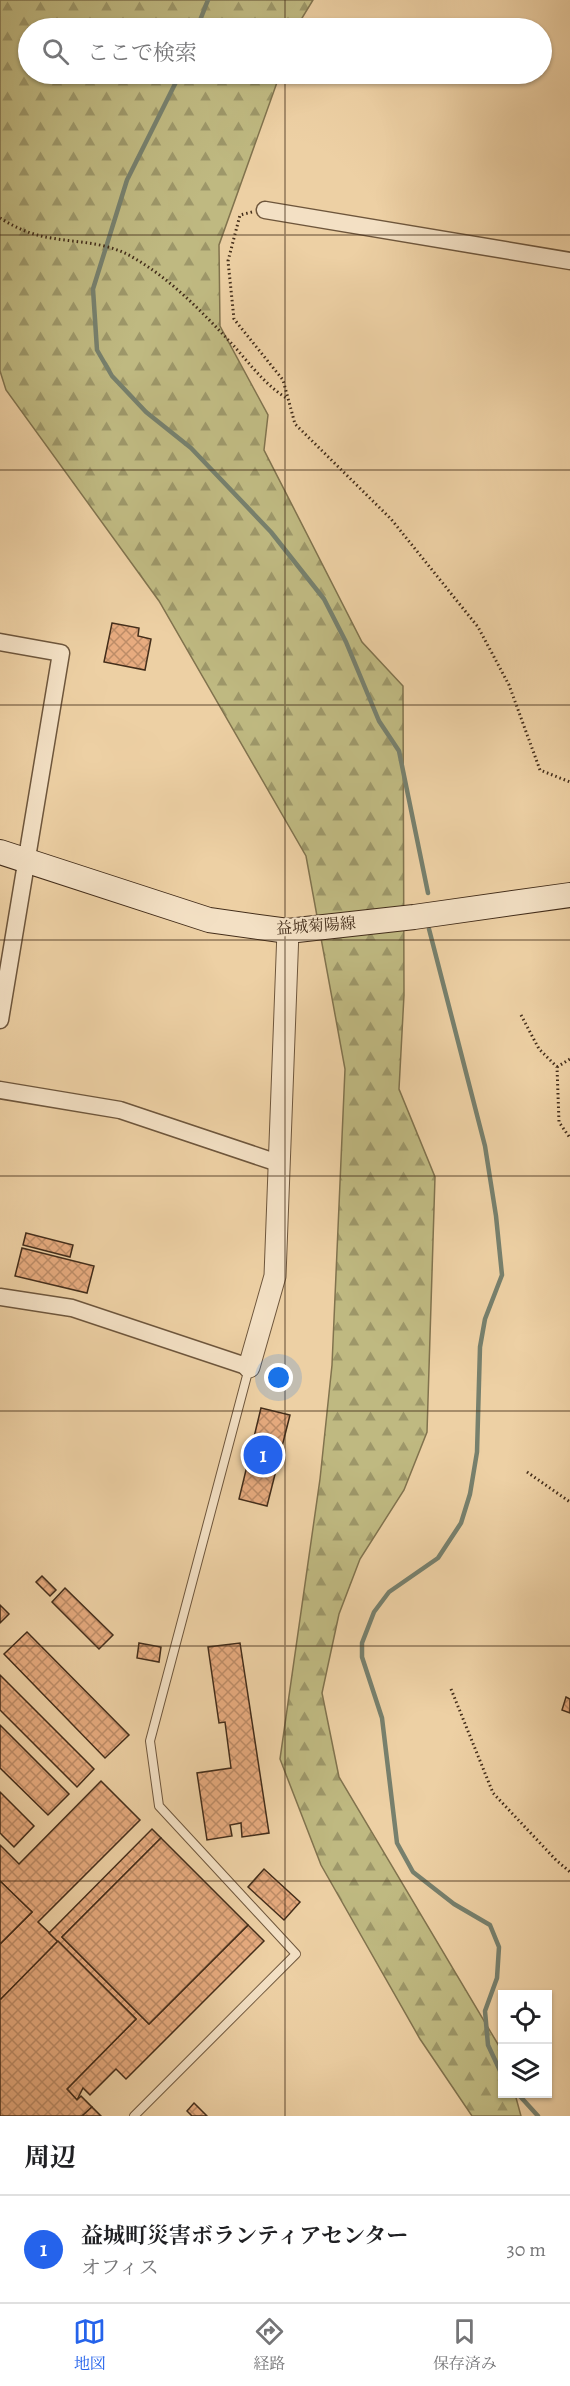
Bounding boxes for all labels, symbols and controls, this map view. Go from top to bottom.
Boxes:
search box [18,18,552,84]
icon: search [39,35,72,68]
text: ここで検索 [87,38,197,68]
street label: 益城菊陽線 [275,912,357,940]
your location [264,1363,293,1392]
pin: 1 [244,1432,282,1478]
map controls [498,1990,552,2098]
button: locate [498,1990,552,2044]
button: layers [498,2044,552,2098]
text: 周辺 [24,2140,76,2175]
text: 益城町災害ボランティアセンター [81,2221,408,2251]
text: 1 [40,2236,47,2263]
text: 30 m [506,2236,546,2263]
text: オフィス [81,2254,159,2281]
tab: 地図 [73,2315,106,2375]
tab: 経路 [253,2315,286,2375]
tab: 保存済み [433,2315,497,2375]

